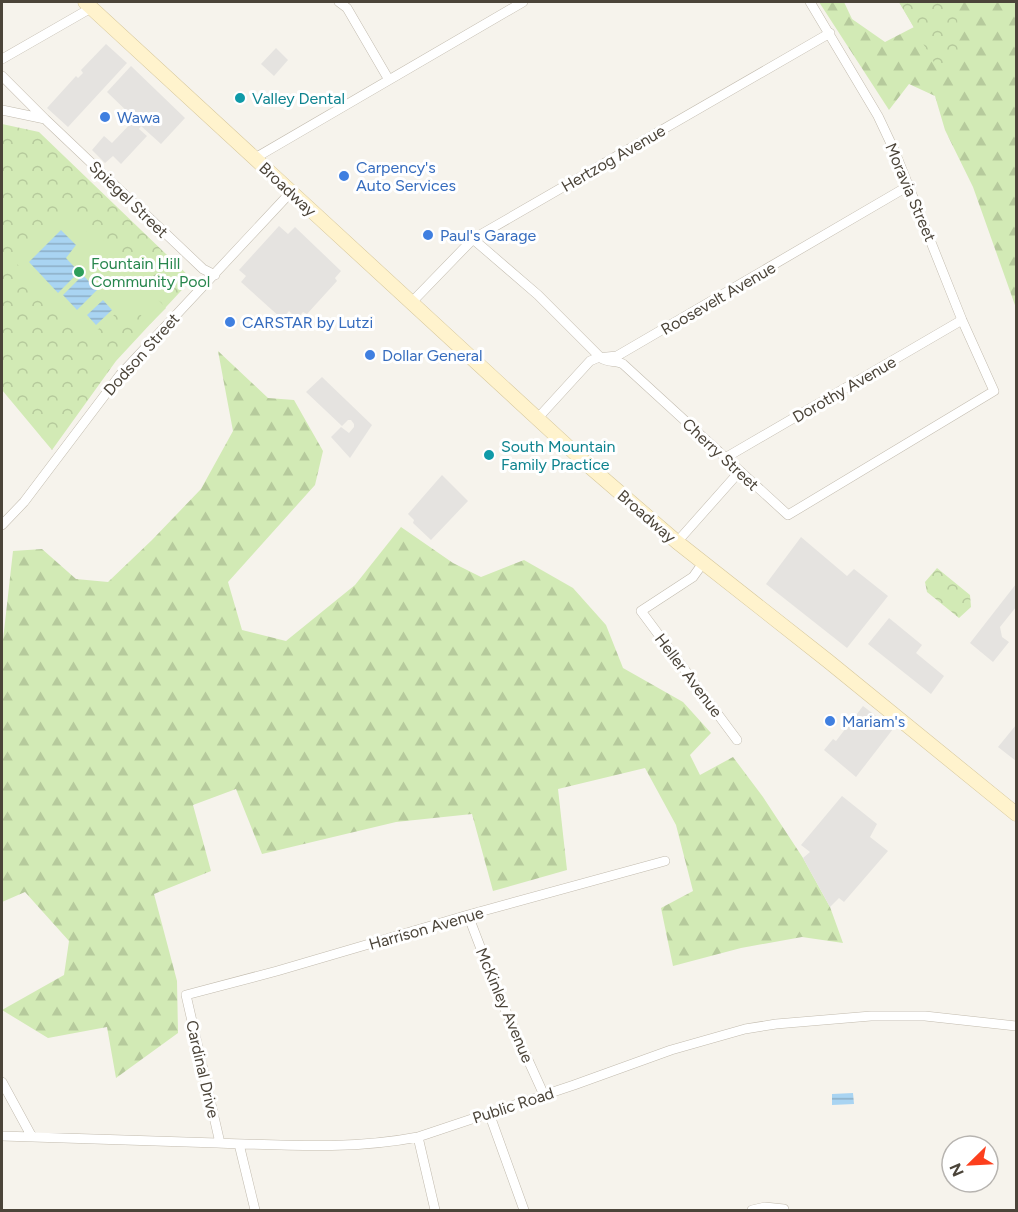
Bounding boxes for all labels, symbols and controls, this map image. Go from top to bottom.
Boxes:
place label: Valley Dental [252,89,345,108]
marker: Valley Dental [233,91,247,105]
place label: Wawa [117,108,160,127]
marker: Wawa [98,110,112,124]
street label: Hertzog Avenue [558,121,669,196]
street label: Moravia Street [881,140,940,244]
street label: Spiegel Street [85,157,172,242]
street label: Broadway [255,158,320,221]
place label: Carpency's Auto Services [356,158,456,195]
marker: Carpency's Auto Services [337,169,351,183]
place label: Paul's Garage [440,226,537,245]
marker: Paul's Garage [421,228,435,242]
place label: Fountain Hill Community Pool [91,254,210,291]
street label: Roosevelt Avenue [658,258,779,339]
marker: Fountain Hill Community Pool [72,265,86,279]
street label: Dodson Street [99,309,183,399]
place label: CARSTAR by Lutzi [242,313,373,332]
marker: CARSTAR by Lutzi [223,315,237,329]
place label: Dollar General [382,346,483,365]
marker: Dollar General [363,348,377,362]
street label: Dorothy Avenue [789,352,900,427]
street label: Cherry Street [679,414,763,494]
place label: South Mountain Family Practice [501,437,616,474]
marker: South Mountain Family Practice [482,448,496,462]
street label: Broadway [614,486,680,547]
street label: Heller Avenue [651,630,726,721]
place label: Mariam's [842,712,905,731]
marker: Mariam's [823,714,837,728]
street label: Harrison Avenue [367,903,486,954]
street label: McKinley Avenue [472,945,537,1066]
street label: Cardinal Drive [182,1018,223,1120]
street label: Public Road [470,1083,556,1128]
north arrow [940,1134,1000,1194]
text: N [946,1160,968,1179]

